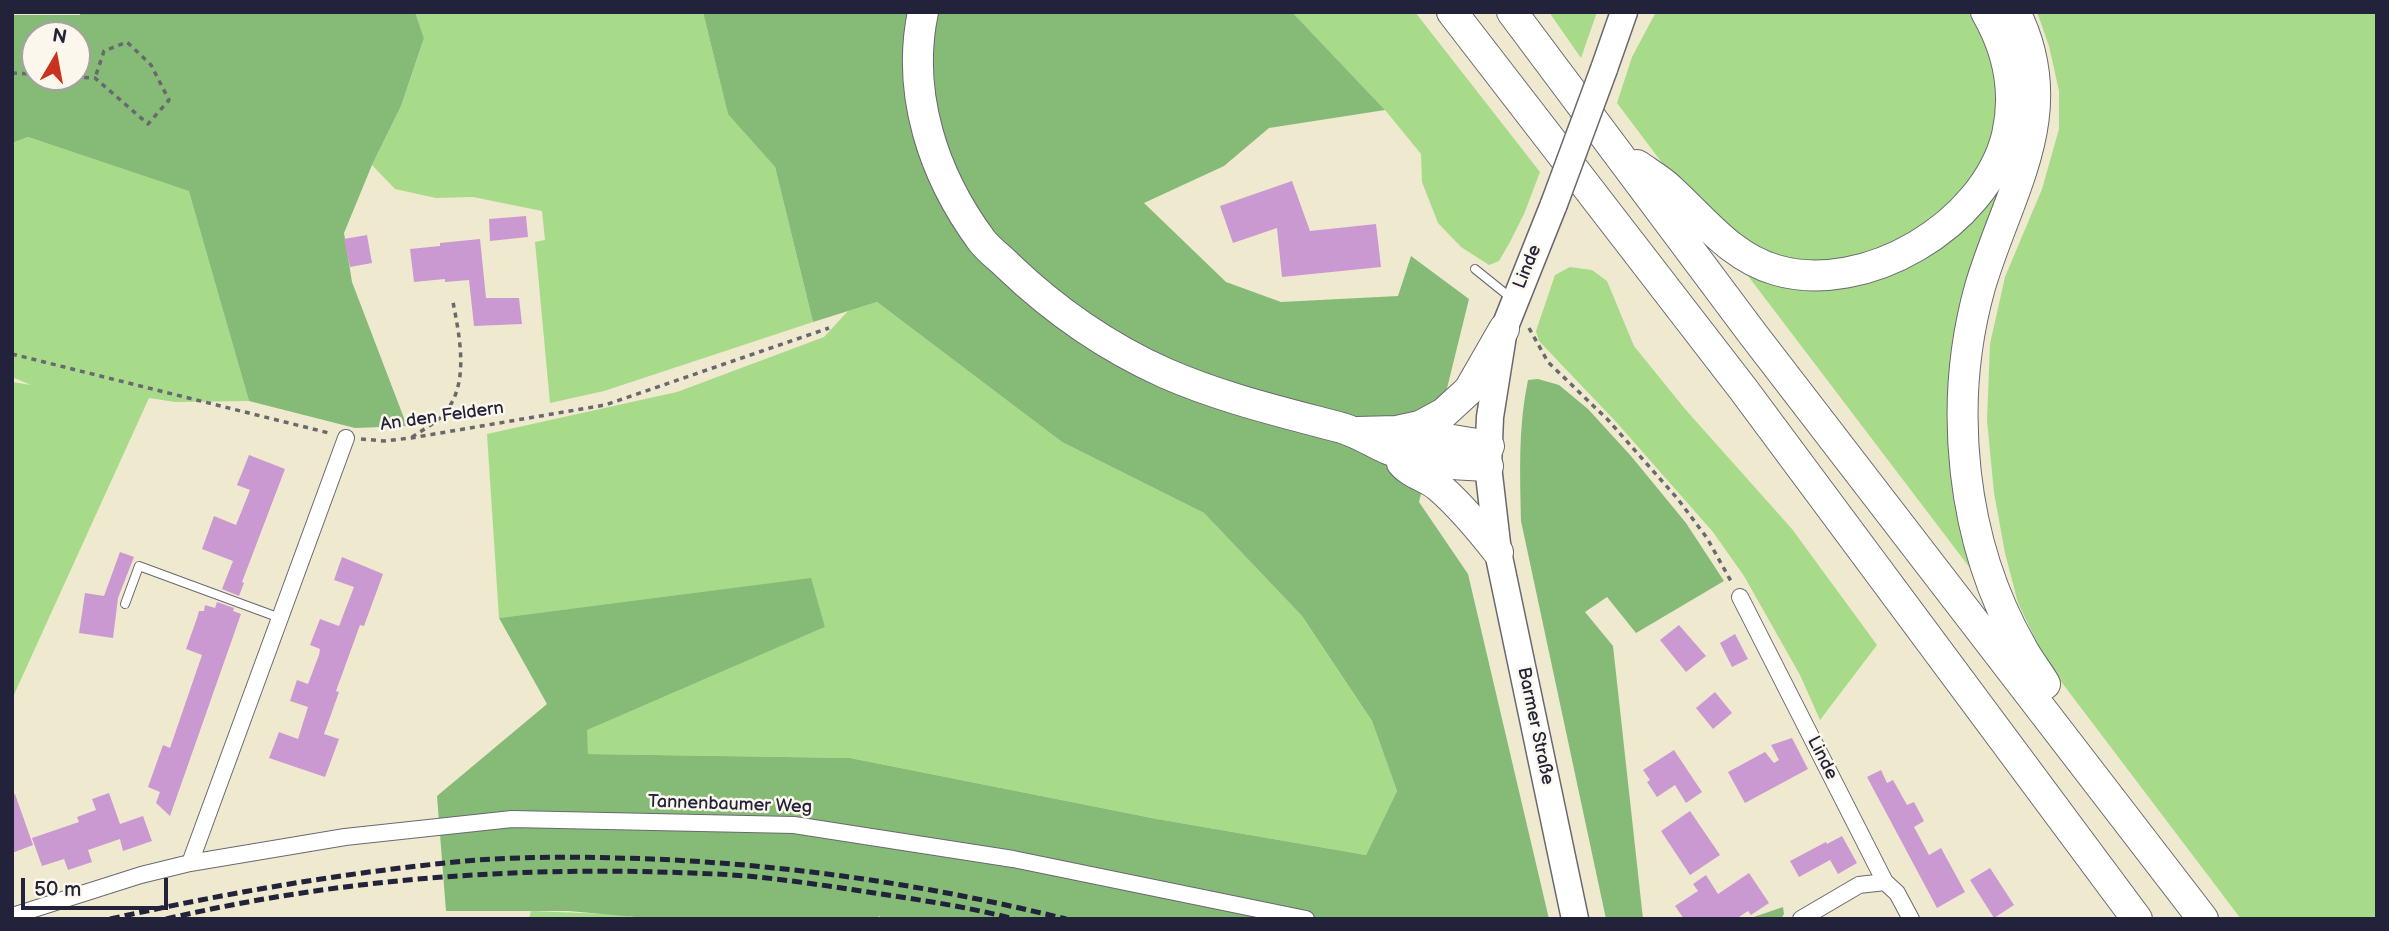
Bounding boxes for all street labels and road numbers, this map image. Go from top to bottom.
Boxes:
street label: Linde [1509,242,1547,292]
street label: An den Feldern [379,398,505,436]
street label: Barmer Straße [1512,665,1558,787]
street label: Linde [1802,733,1842,783]
street label: Tannenbaumer Weg [648,791,812,819]

